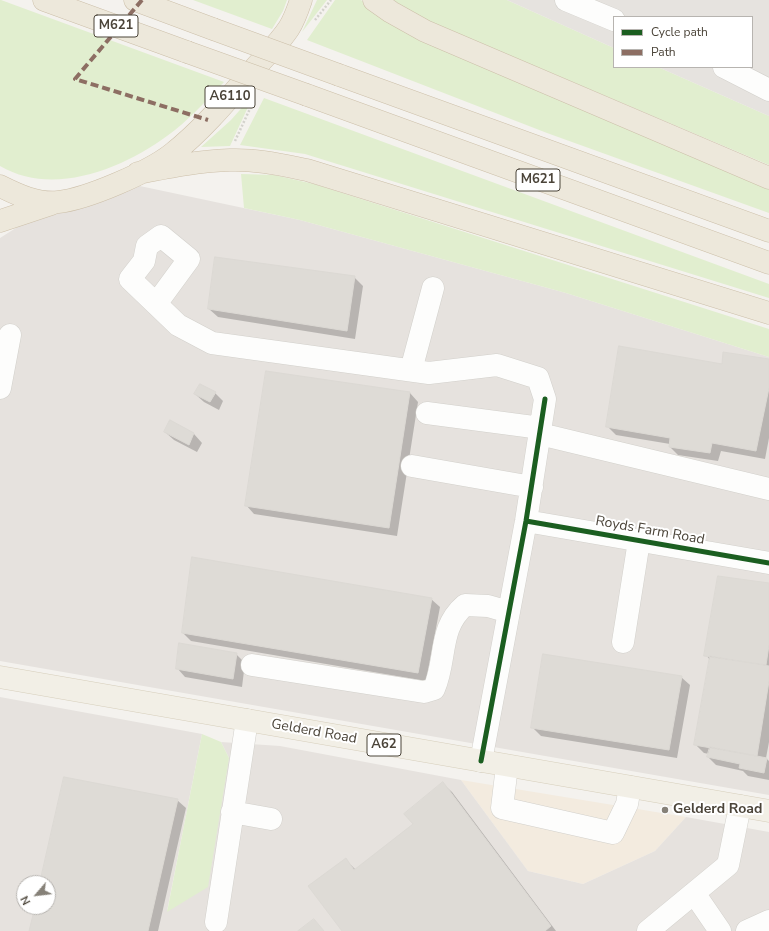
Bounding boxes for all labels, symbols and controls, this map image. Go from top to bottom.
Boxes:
road number: M621 [94,15,138,37]
legend [613,16,753,68]
text: Cycle path [651,24,708,40]
text: Path [651,44,676,60]
road number: A6110 [205,86,255,108]
road number: M621 [516,169,560,191]
street label: Royds Farm Road [594,513,706,549]
street label: Gelderd Road [270,716,358,748]
road number: A62 [367,734,401,756]
place label: Gelderd Road [673,802,762,818]
marker: Gelderd Road [660,805,670,815]
north arrow [16,875,56,915]
text: N [17,893,34,908]

